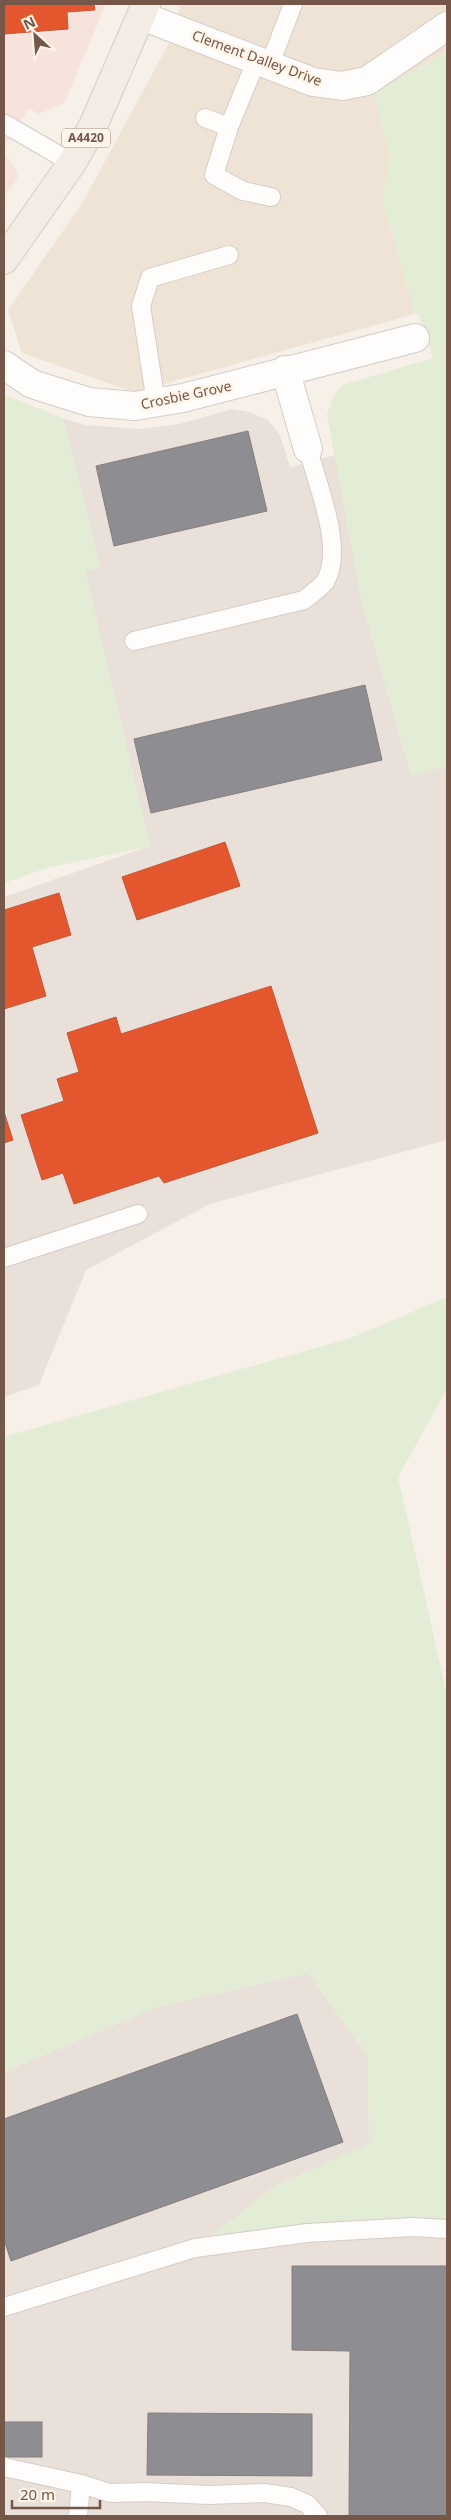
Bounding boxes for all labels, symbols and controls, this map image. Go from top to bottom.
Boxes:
north arrow [10,10,60,60]
text: N [20,12,38,34]
street label: Clement Dalley Drive [190,25,325,90]
road number: A4420 [62,128,110,148]
street label: Crosbie Grove [139,376,233,413]
scale bar [12,2478,100,2510]
text: 20 m [20,2484,55,2504]

